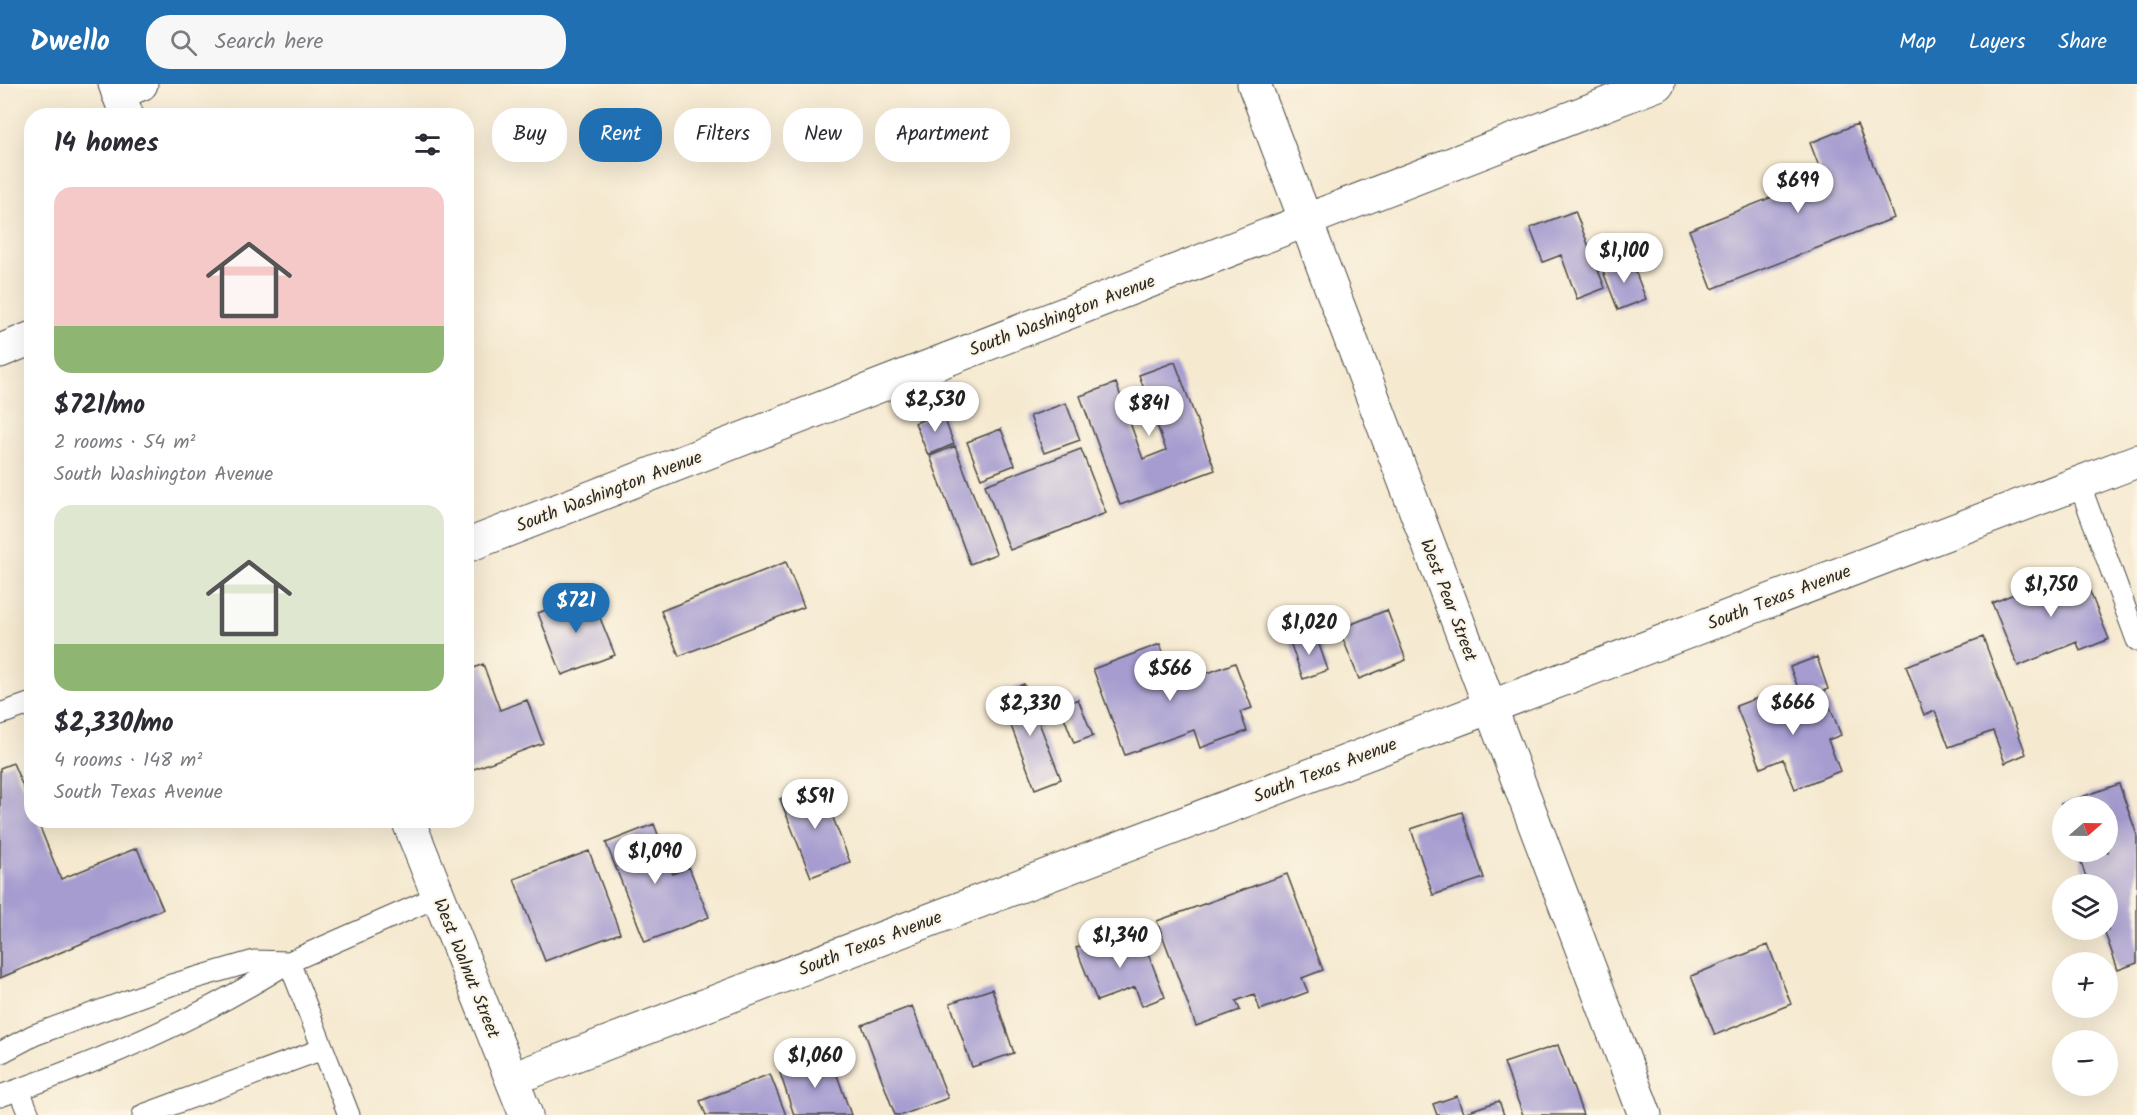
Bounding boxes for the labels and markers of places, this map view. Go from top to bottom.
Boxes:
pin: $699 [1762,163,1834,214]
pin: $1,100 [1575,233,1673,284]
pin: $2,530 [886,382,984,433]
pin: $841 [1113,386,1185,437]
pin: $1,750 [2002,567,2100,618]
pin: $721 [540,583,612,634]
pin: $1,020 [1260,605,1358,656]
pin: $566 [1134,651,1206,702]
pin: $666 [1757,685,1829,736]
pin: $2,330 [981,686,1079,737]
pin: $591 [779,779,851,830]
pin: $1,090 [606,834,704,885]
pin: $1,340 [1071,918,1169,969]
pin: $1,060 [766,1038,864,1089]

